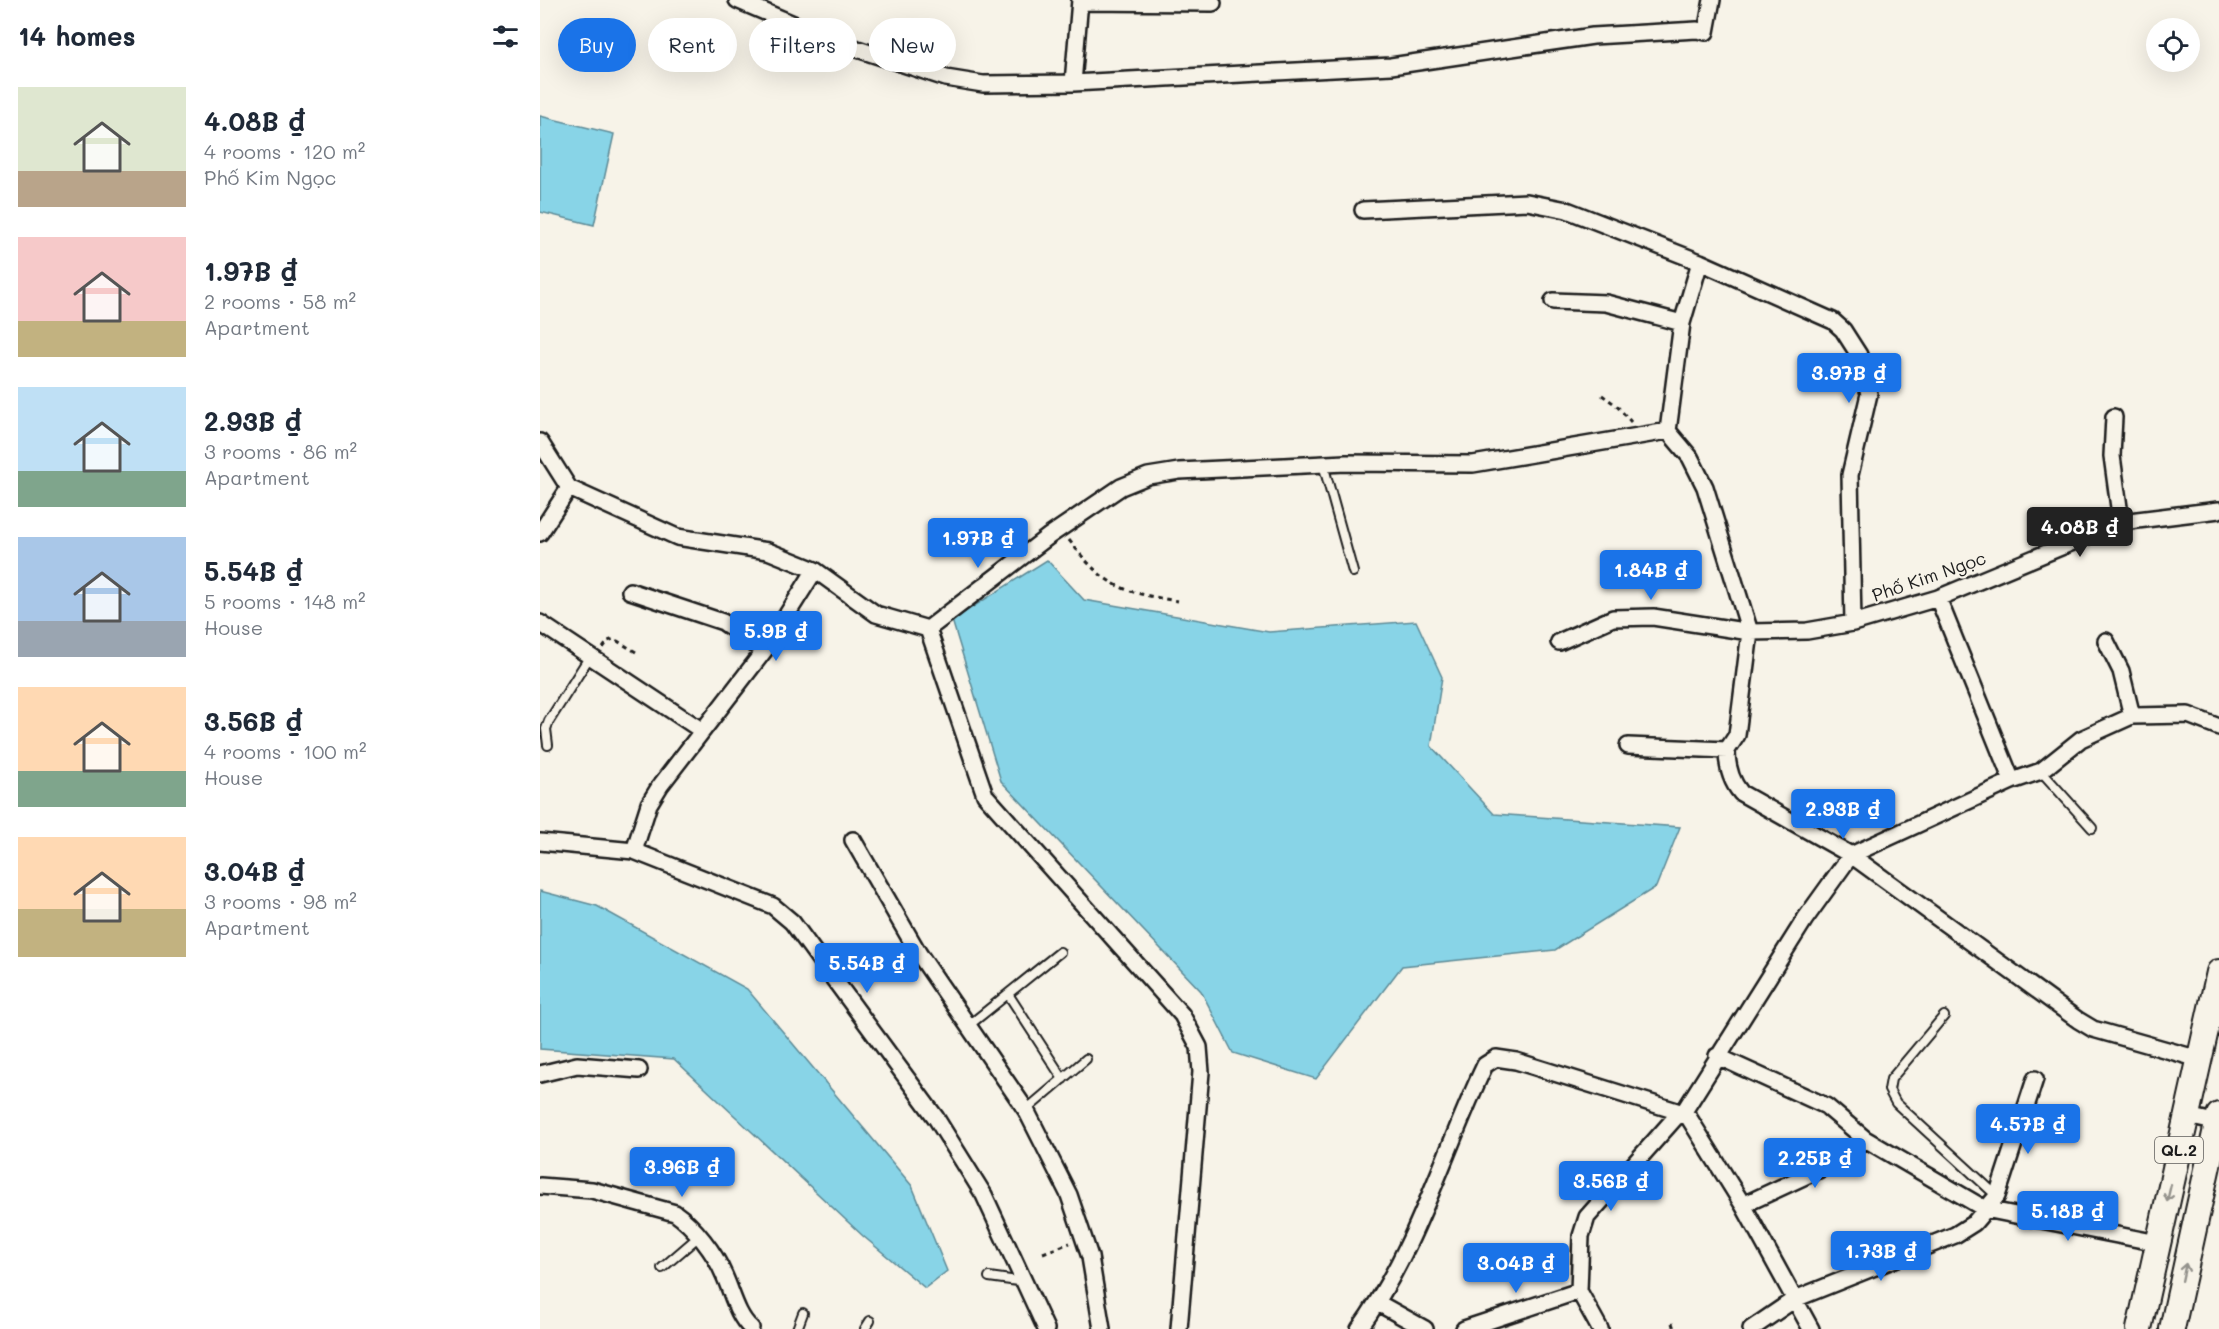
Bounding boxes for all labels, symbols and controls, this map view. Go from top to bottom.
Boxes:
chip: Buy [558,18,636,72]
chip: Rent [648,18,737,72]
chip: Filters [749,18,857,72]
chip: New [869,18,956,72]
map controls [2146,18,2200,72]
button: locate [2146,18,2200,72]
text: 14 homes [18,19,136,53]
icon: filters [489,20,522,53]
text: 4.08B ₫ [204,104,306,138]
icon: home [66,111,138,183]
text: 4 rooms · 120 m² [204,138,365,164]
text: Phố Kim Ngọc [204,164,336,190]
text: 1.97B ₫ [204,254,298,288]
icon: home [66,261,138,333]
text: 2 rooms · 58 m² [204,288,356,314]
text: Apartment [204,314,310,340]
pin: 3.97B ₫ [1794,353,1904,404]
text: 3.97B ₫ [1811,359,1887,385]
text: 2.93B ₫ [204,404,302,438]
icon: home [66,411,138,483]
text: 3 rooms · 86 m² [204,438,357,464]
text: Apartment [204,464,310,490]
pin: 4.08B ₫ [2025,507,2135,558]
text: 4.08B ₫ [2041,513,2119,539]
pin: 1.97B ₫ [923,518,1033,569]
text: 1.97B ₫ [942,524,1014,550]
street label: Phố Kim Ngọc [1868,545,1989,607]
pin: 1.84B ₫ [1596,550,1706,601]
text: 5.54B ₫ [204,554,303,588]
text: 1.84B ₫ [1614,556,1688,582]
icon: home [66,561,138,633]
text: 5 rooms · 148 m² [204,588,366,614]
pin: 5.9B ₫ [727,611,825,662]
text: House [204,614,263,640]
text: 5.9B ₫ [744,617,808,643]
text: 3.56B ₫ [204,704,303,738]
icon: home [66,711,138,783]
text: 4 rooms · 100 m² [204,738,367,764]
text: House [204,764,263,790]
pin: 2.93B ₫ [1788,789,1898,840]
text: 2.93B ₫ [1805,795,1881,821]
text: 3.04B ₫ [204,854,305,888]
icon: home [66,861,138,933]
text: 3 rooms · 98 m² [204,888,357,914]
text: Apartment [204,914,310,940]
pin: 5.54B ₫ [812,943,922,994]
text: 5.54B ₫ [829,949,905,975]
pin: 4.57B ₫ [1973,1104,2083,1155]
text: 4.57B ₫ [1990,1110,2066,1136]
road number: QL.2 [2155,1137,2203,1163]
pin: 2.25B ₫ [1760,1138,1870,1189]
text: 2.25B ₫ [1778,1144,1852,1170]
pin: 3.96B ₫ [627,1147,737,1198]
text: 3.96B ₫ [644,1153,720,1179]
pin: 3.56B ₫ [1556,1161,1666,1212]
text: 3.56B ₫ [1573,1167,1649,1193]
one-way arrow [2163,1183,2175,1202]
pin: 5.18B ₫ [2013,1191,2123,1242]
text: 5.18B ₫ [2031,1197,2105,1223]
pin: 1.73B ₫ [1826,1231,1936,1282]
text: 1.73B ₫ [1845,1237,1917,1263]
pin: 3.04B ₫ [1461,1243,1571,1294]
text: 3.04B ₫ [1477,1249,1555,1275]
one-way arrow [2179,1263,2191,1282]

